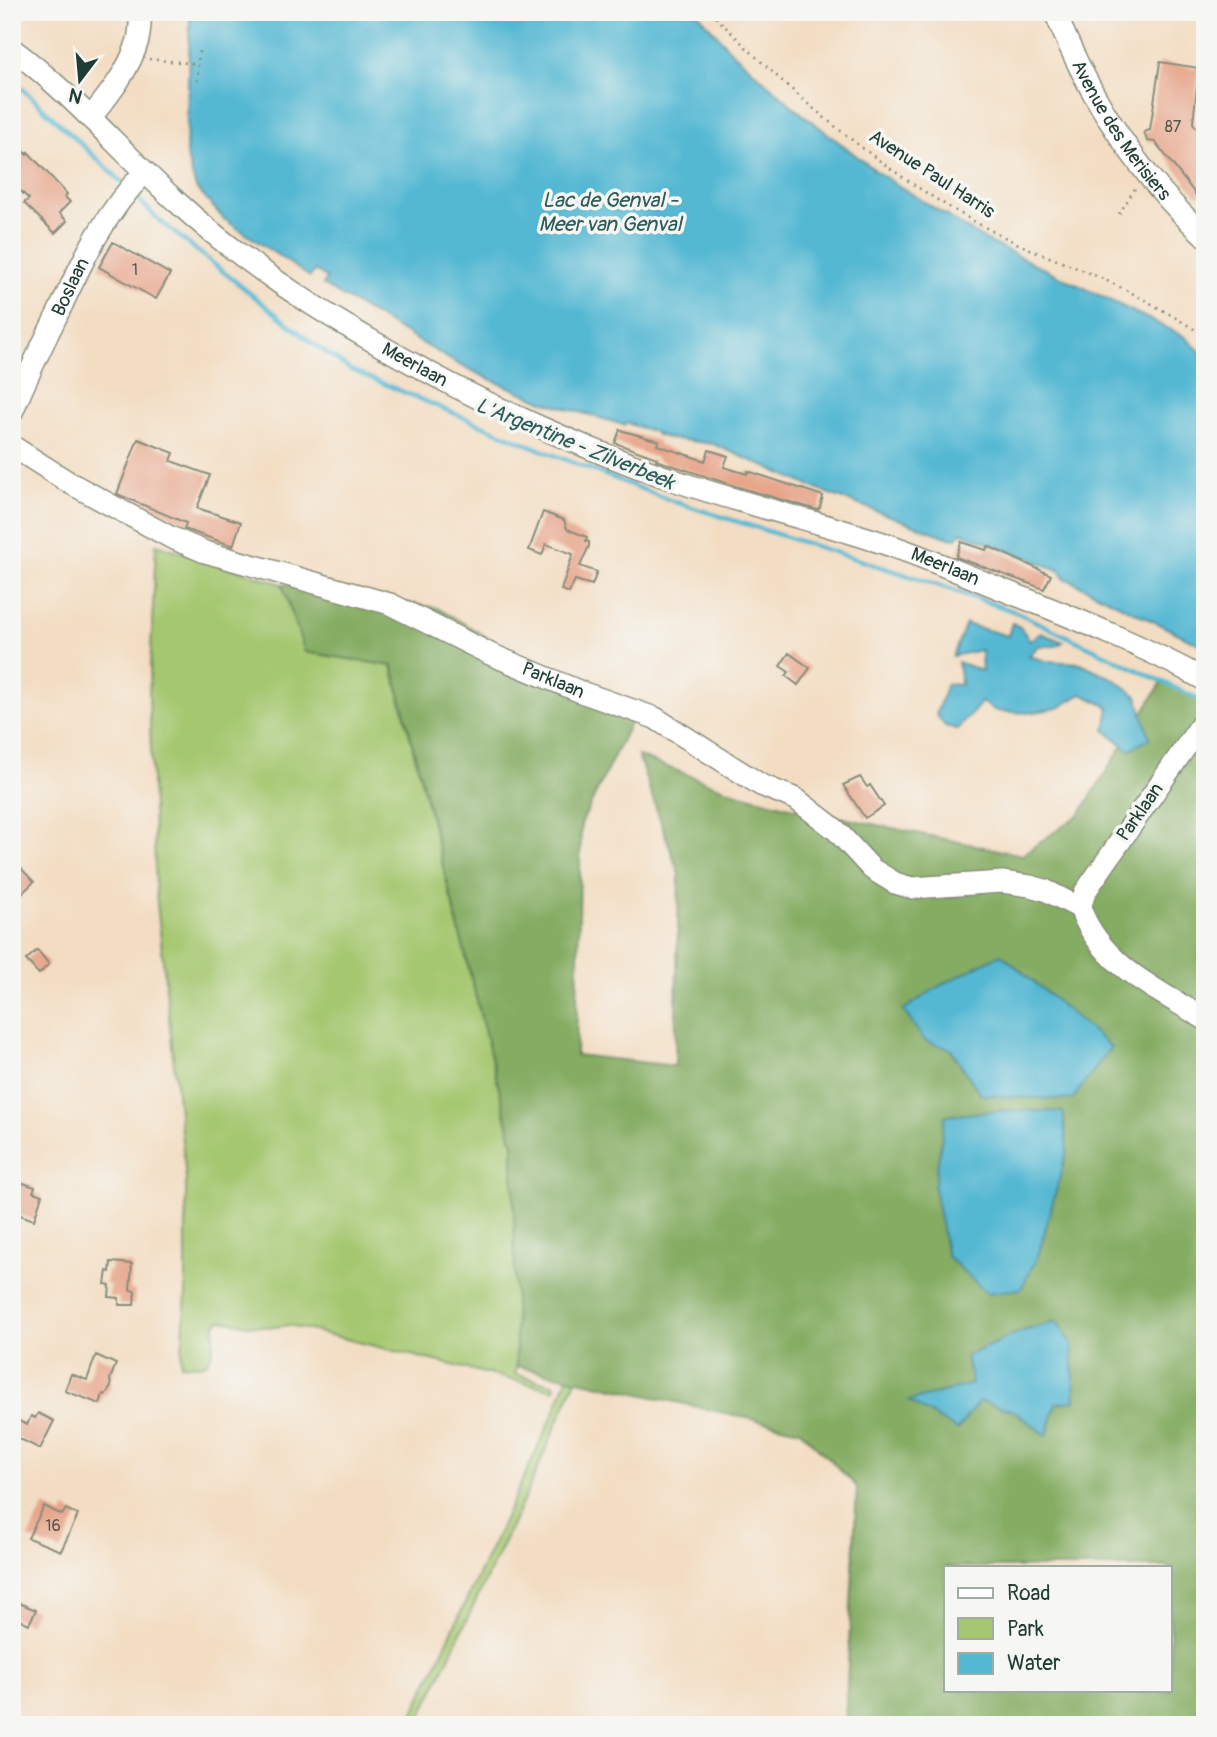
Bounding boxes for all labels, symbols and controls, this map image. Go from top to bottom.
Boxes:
north arrow [46,46,116,116]
street label: Avenue des Merisiers [1066,56,1176,206]
text: N [66,82,85,109]
house number: 87 [1165,117,1182,137]
street label: Avenue Paul Harris [865,124,1000,224]
water label: Lac de Genval - Meer van Genval [539,187,683,238]
street label: Boslaan [46,254,95,320]
house number: 1 [132,260,138,280]
street label: Meerlaan [377,337,452,392]
water label: L'Argentine - Zilverbeek [472,392,680,497]
street label: Meerlaan [908,542,983,591]
street label: Parklaan [518,657,588,704]
street label: Parklaan [1111,778,1169,846]
house number: 16 [45,1516,61,1536]
legend [944,1566,1172,1692]
text: Road [1007,1580,1051,1607]
text: Park [1007,1616,1044,1643]
text: Water [1007,1650,1061,1677]

